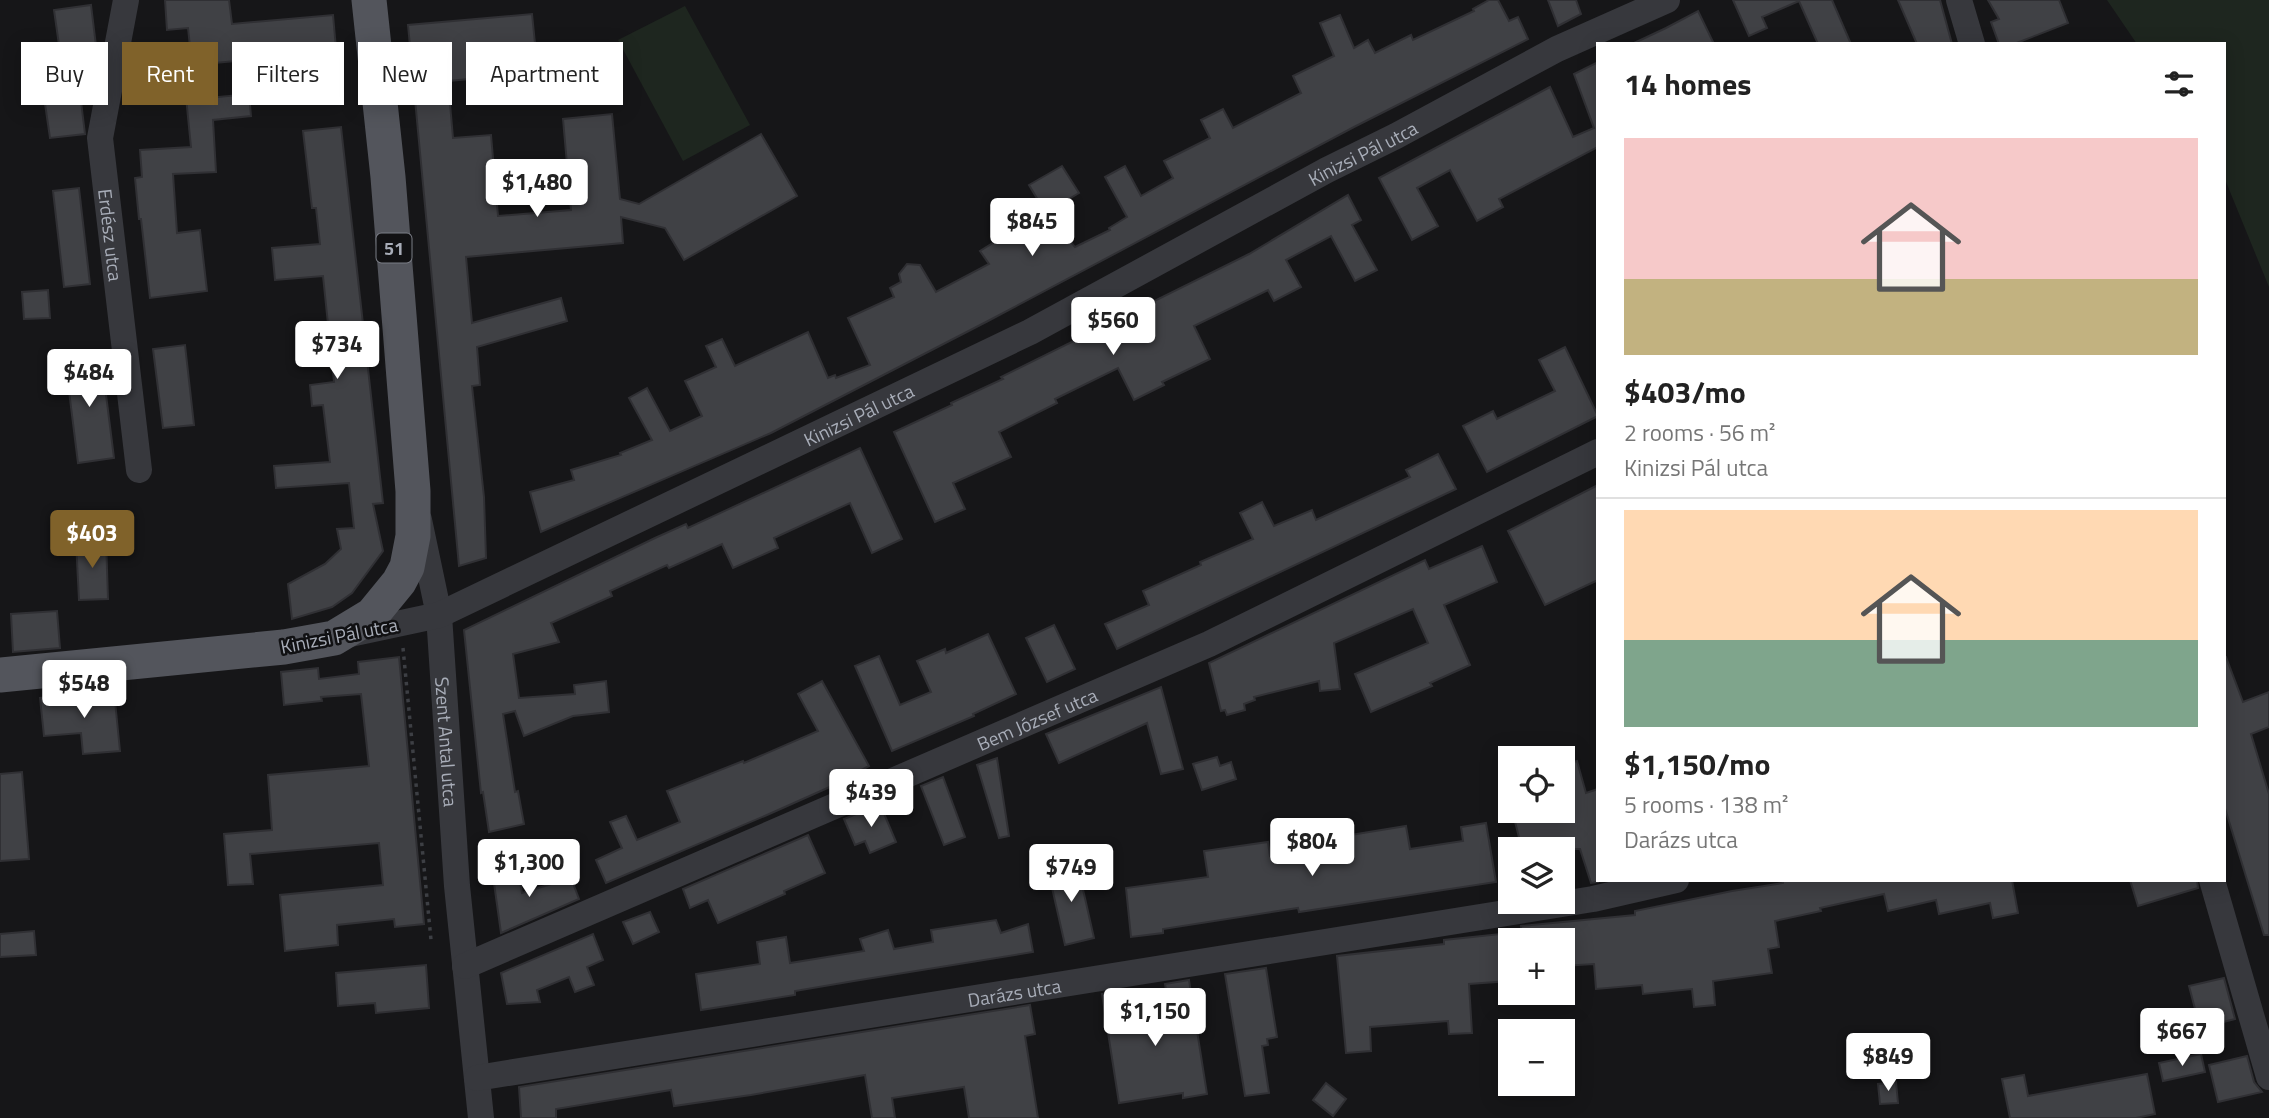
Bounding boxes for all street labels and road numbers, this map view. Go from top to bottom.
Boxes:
street label: Kinizsi Pál utca [1302,113,1423,192]
street label: Erdész utca [92,187,131,283]
road number: 51 [376,234,412,262]
street label: Kinizsi Pál utca [798,375,919,453]
street label: Kinizsi Pál utca [278,609,401,661]
street label: Szent Antal utca [429,676,466,808]
street label: Bem József utca [972,679,1102,757]
street label: Darázs utca [965,970,1063,1014]

